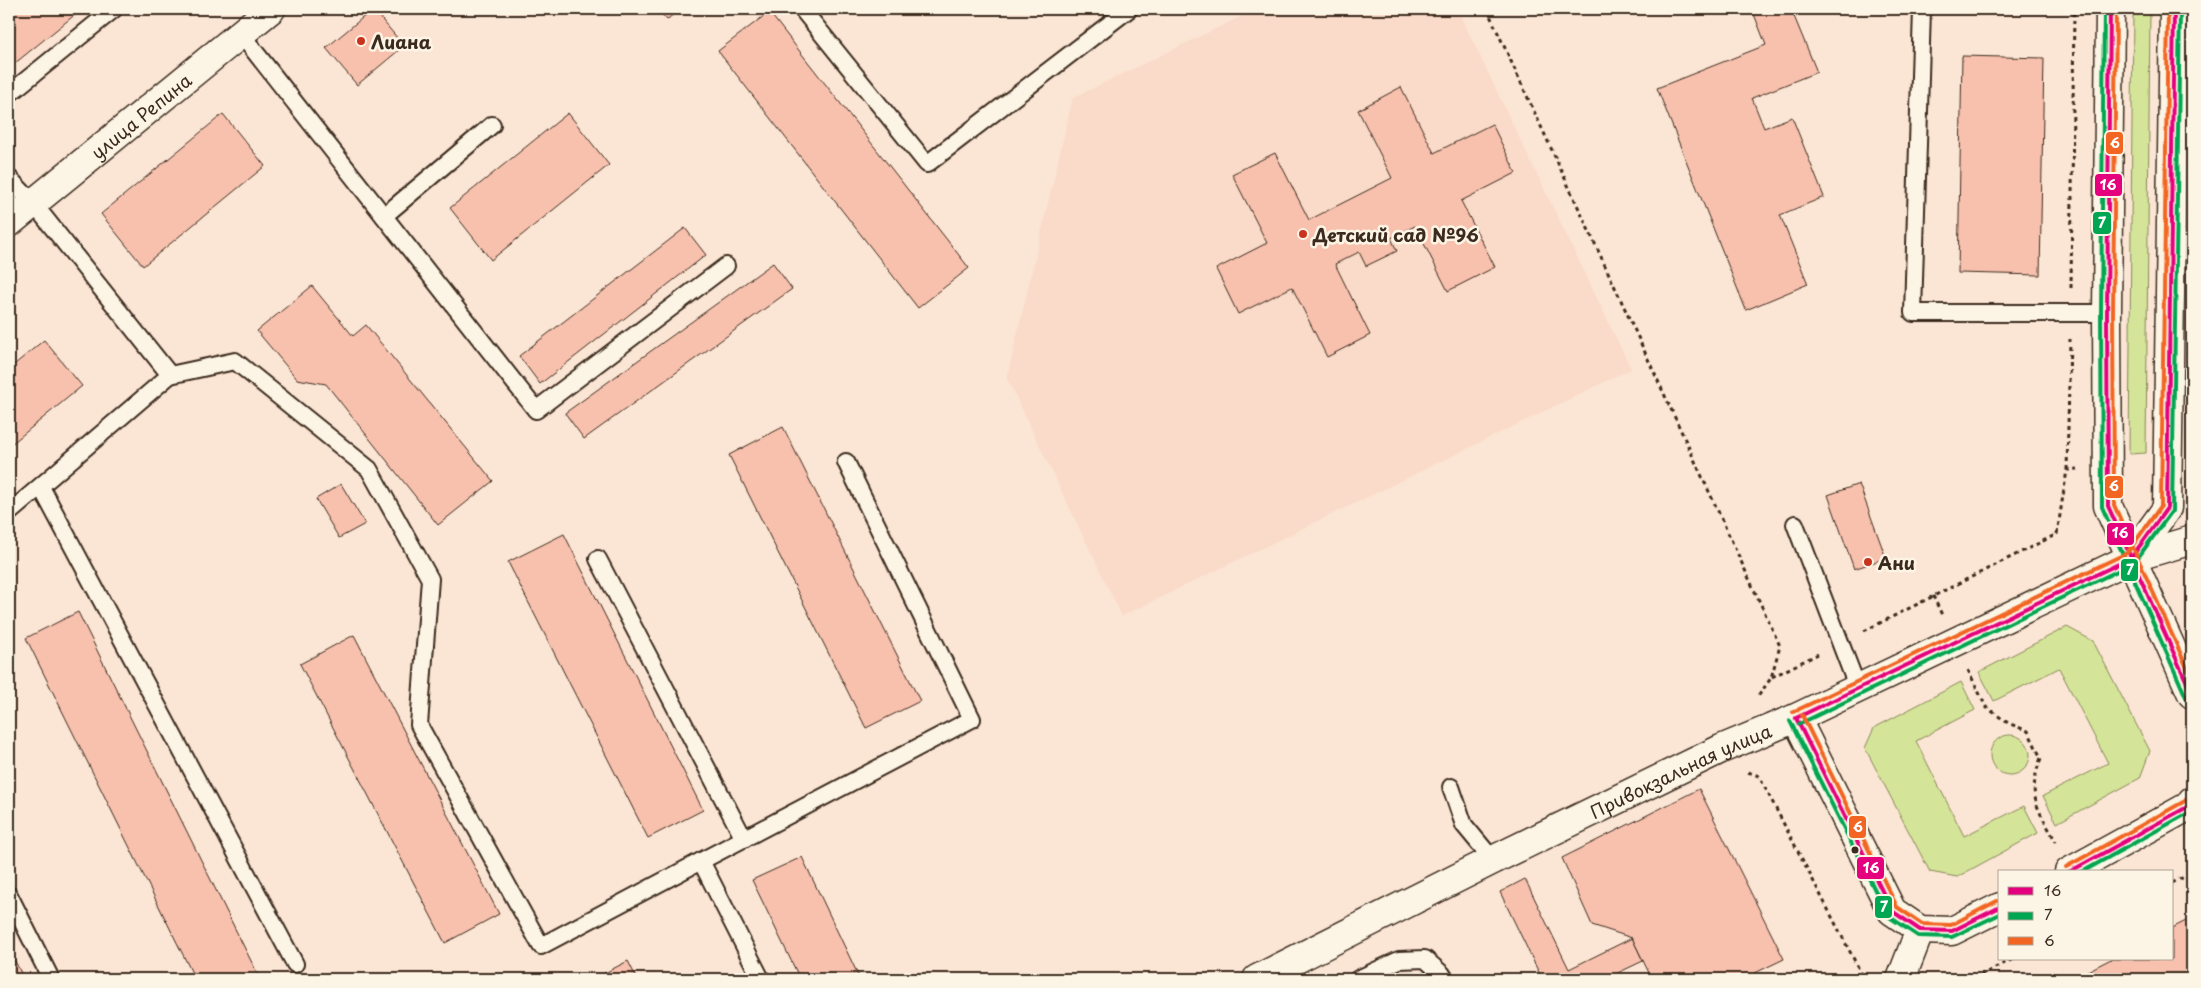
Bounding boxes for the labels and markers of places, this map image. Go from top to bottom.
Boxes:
place label: Лиана [371,28,432,55]
marker: Лиана [355,35,367,47]
place label: Детский сад №96 [1312,221,1479,248]
marker: Детский сад №96 [1297,228,1309,240]
place label: Ани [1878,549,1915,576]
marker: Ани [1862,556,1874,568]
unlabelled marker [1850,845,1860,855]

